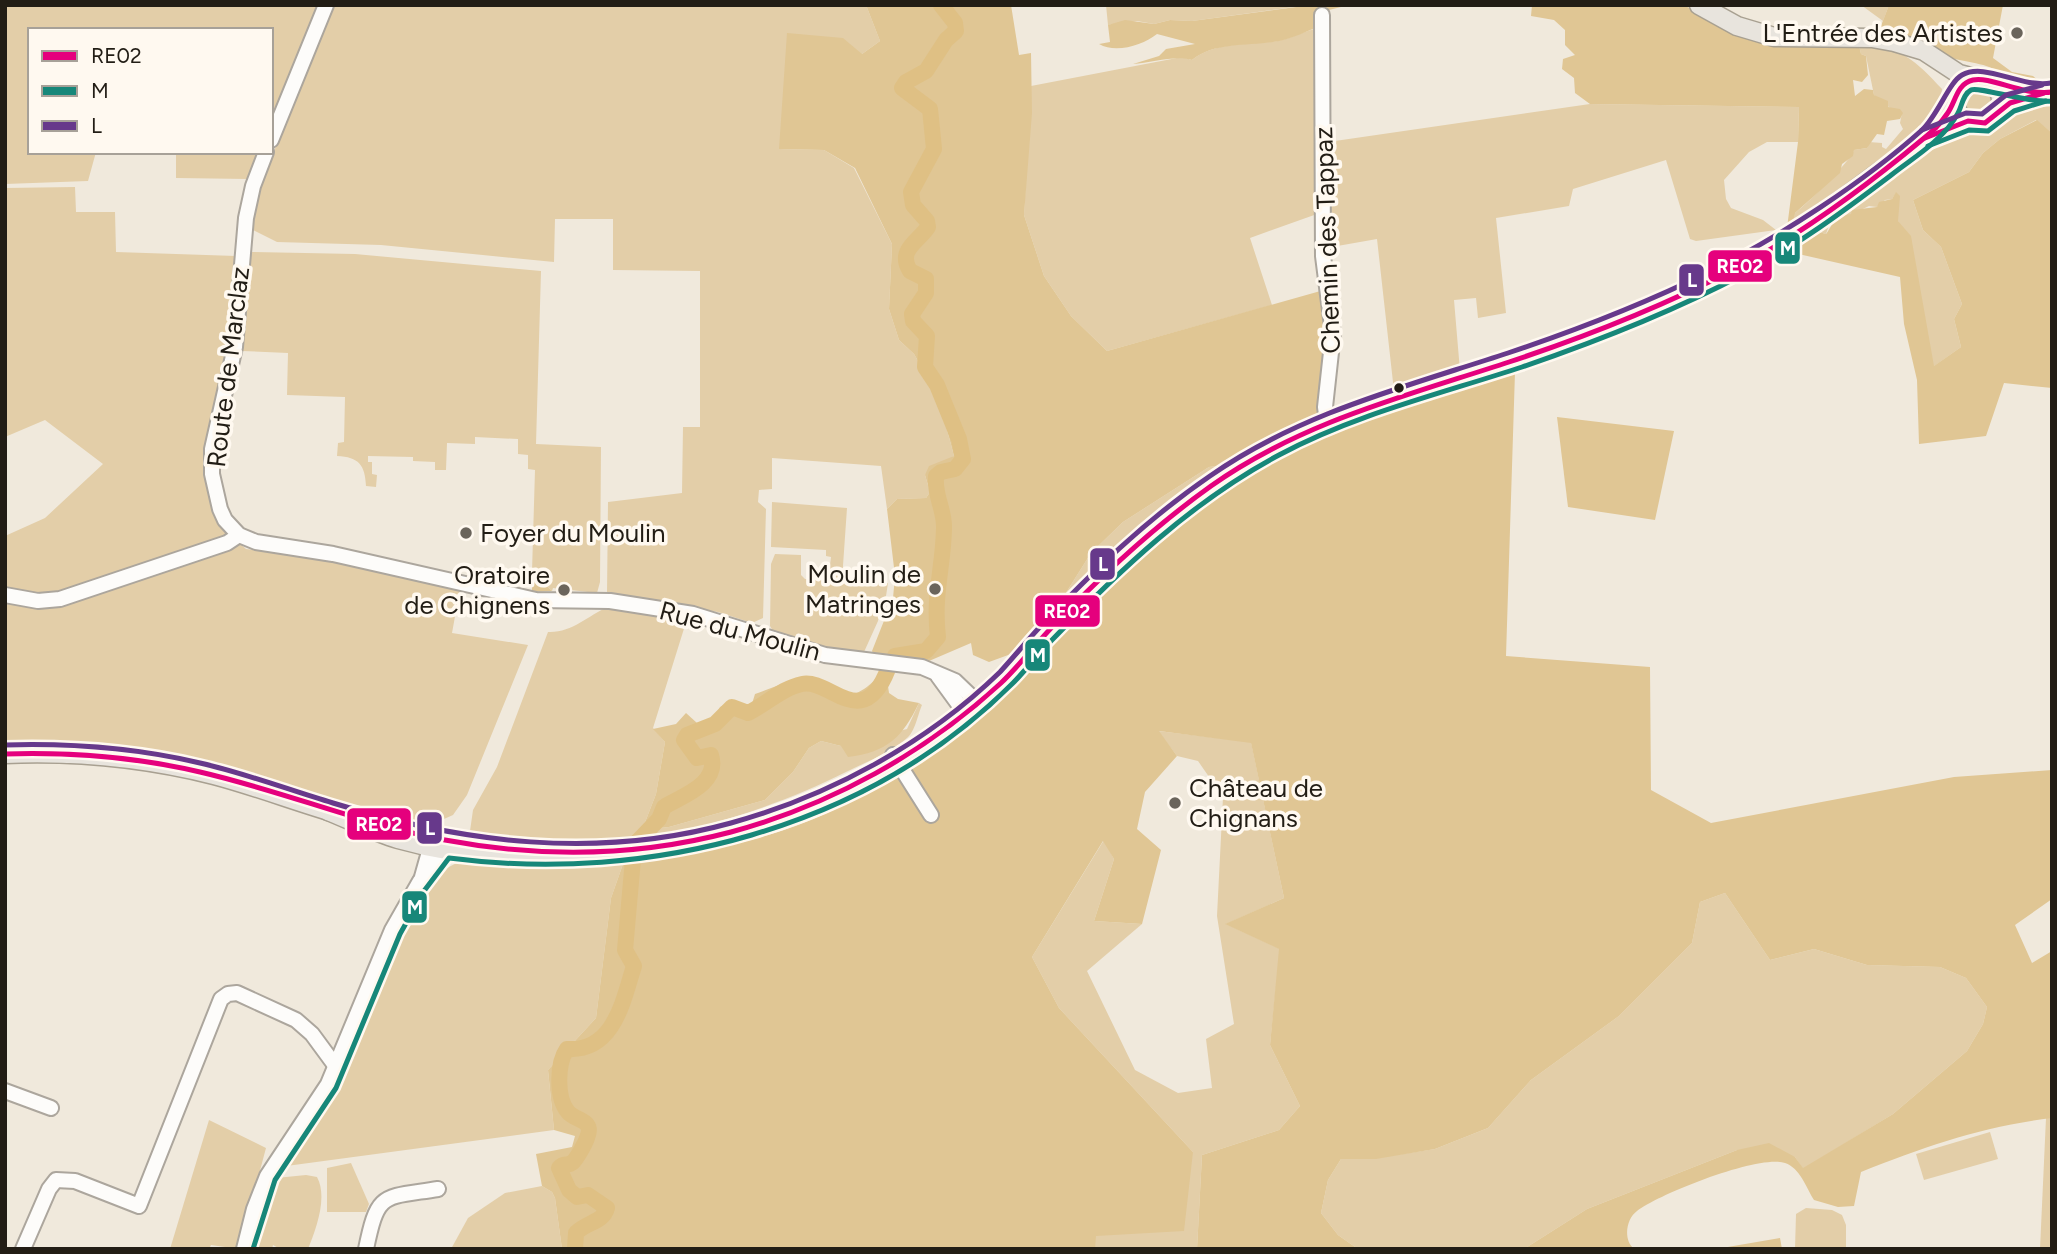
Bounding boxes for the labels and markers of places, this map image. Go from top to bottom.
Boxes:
place label: L'Entrée des Artistes [1763,17,2003,49]
marker: L'Entrée des Artistes [2009,25,2025,41]
unlabelled marker [1392,381,1406,395]
place label: Foyer du Moulin [480,517,666,549]
marker: Foyer du Moulin [458,525,474,541]
place label: Moulin de Matringes [805,558,921,620]
place label: Oratoire de Chignens [404,559,550,621]
marker: Moulin de Matringes [927,581,943,597]
marker: Oratoire de Chignens [556,582,572,598]
place label: Château de Chignans [1189,772,1323,834]
marker: Château de Chignans [1167,795,1183,811]

